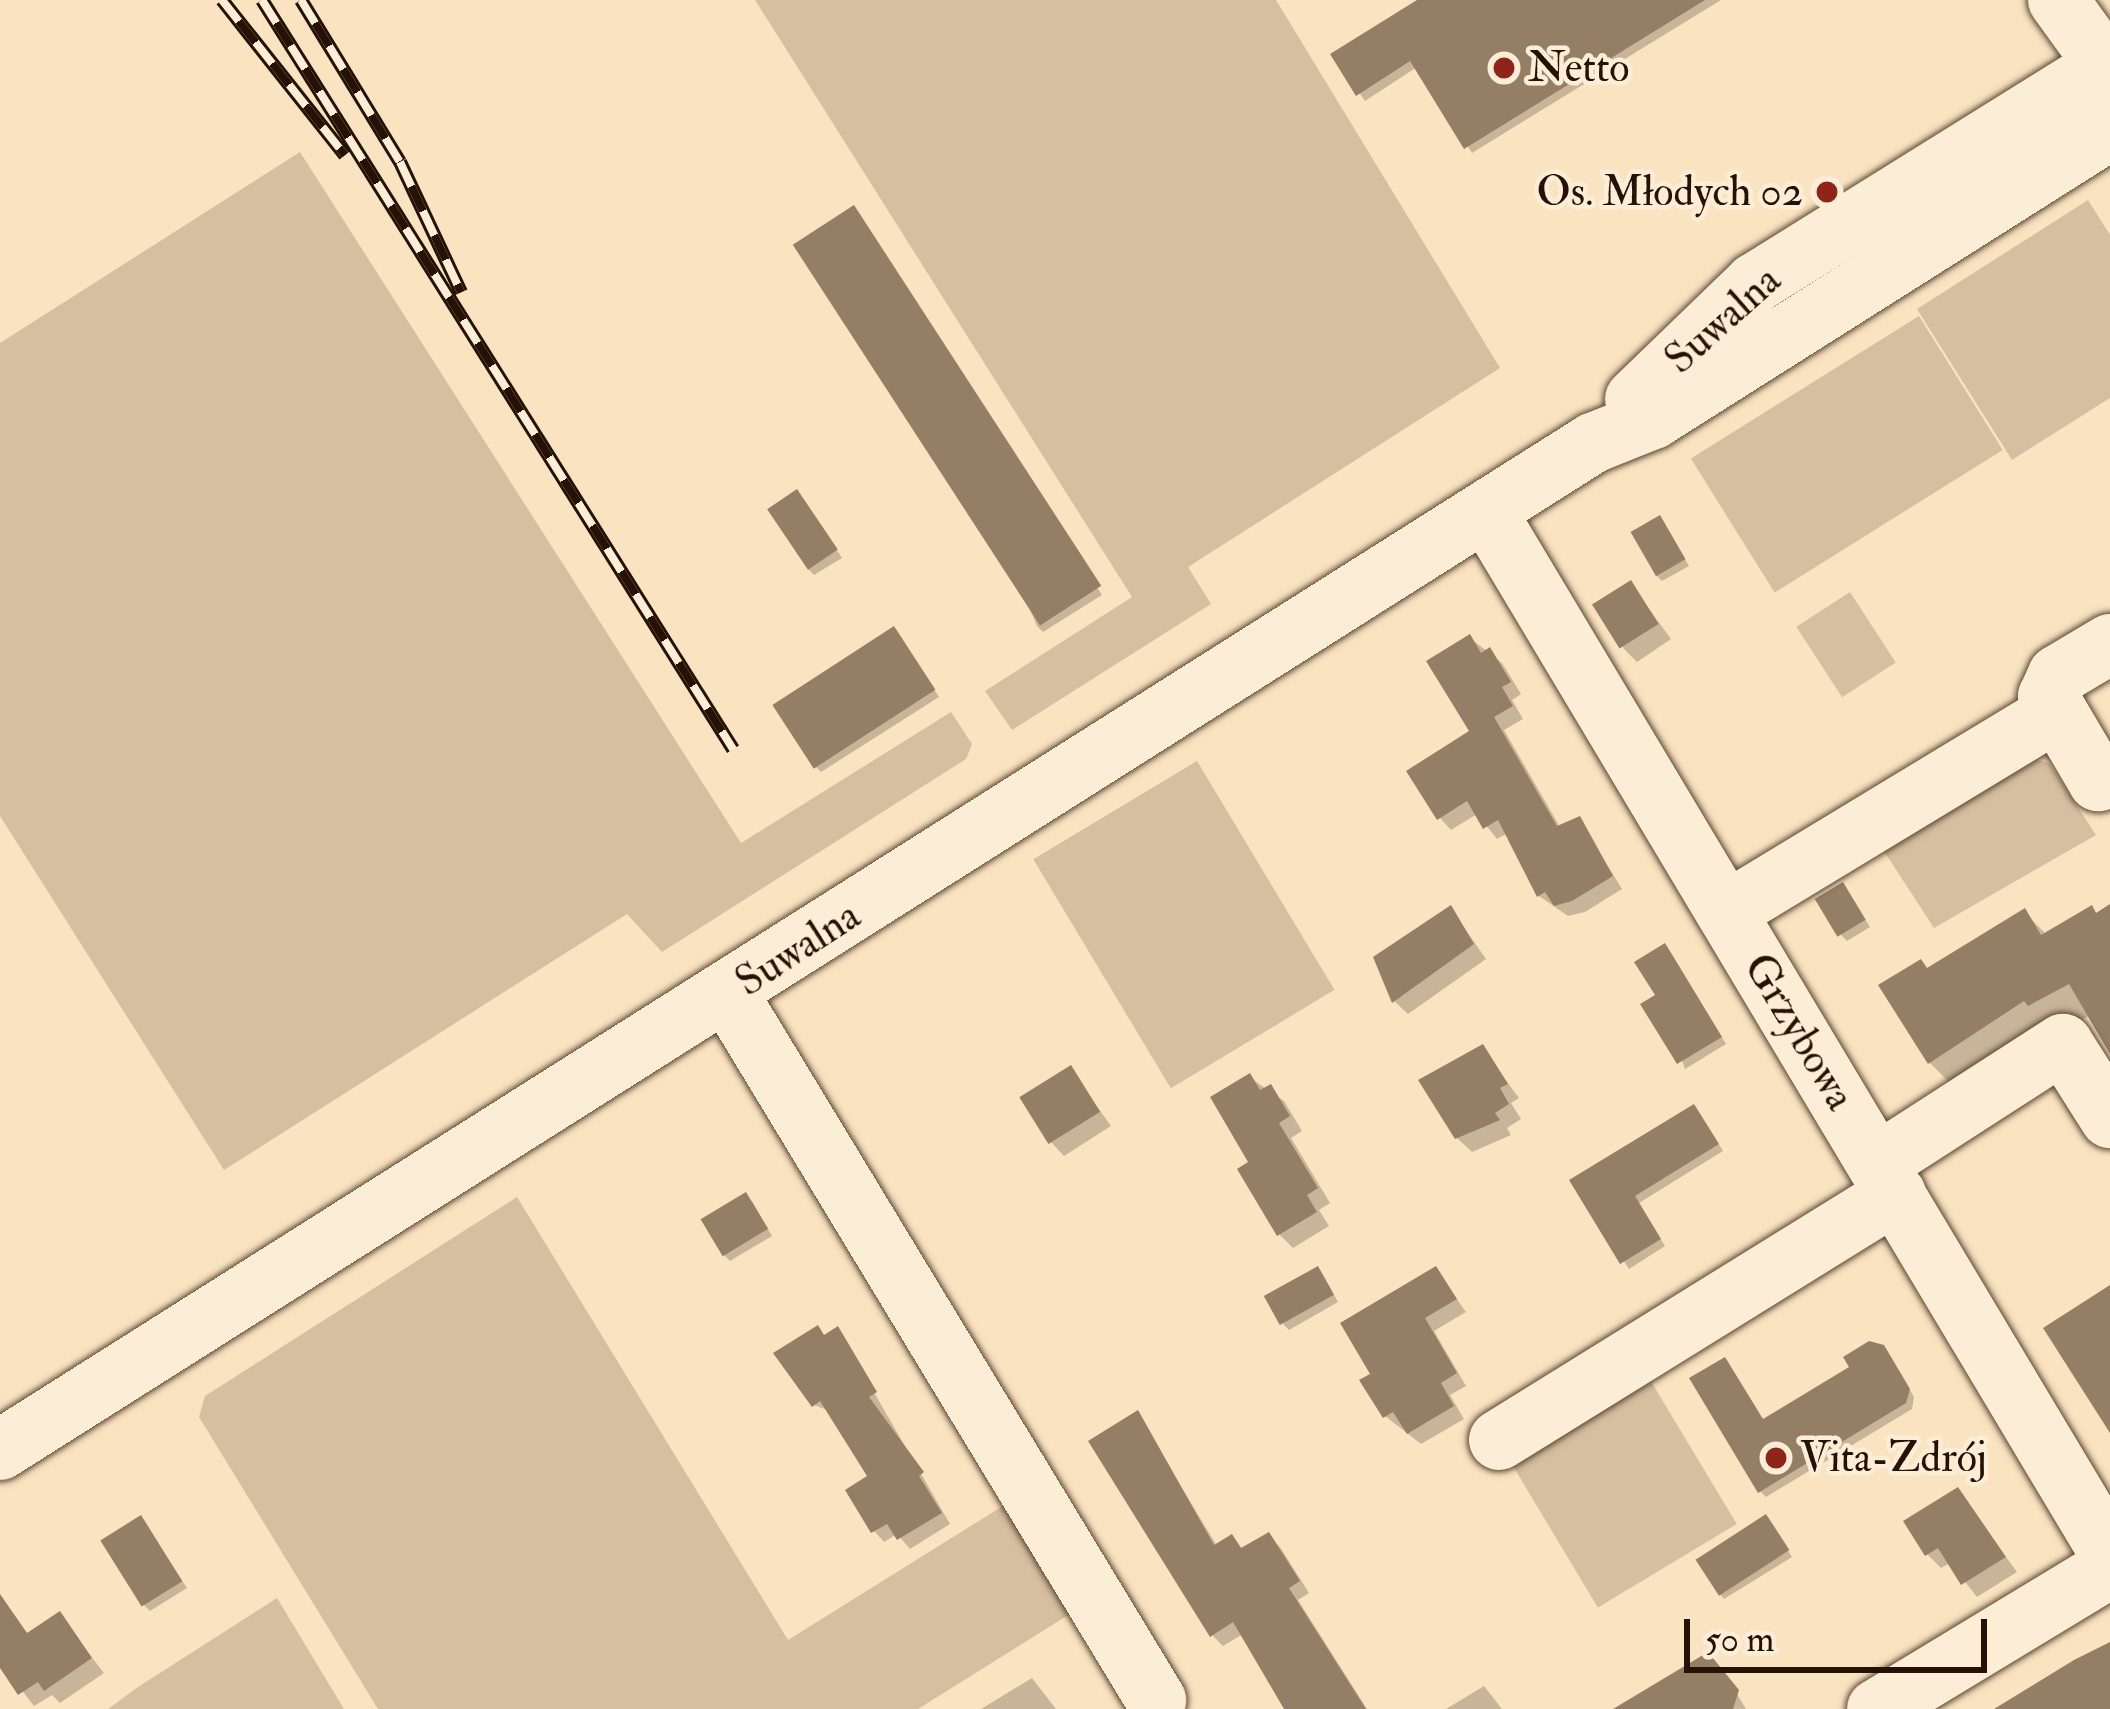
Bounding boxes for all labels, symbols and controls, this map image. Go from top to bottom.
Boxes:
place label: Netto [1528,43,1630,93]
marker: Netto [1491,55,1517,81]
place label: Os. Młodych 02 [1537,167,1803,217]
marker: Os. Młodych 02 [1814,179,1840,205]
street label: Suwalna [1655,255,1791,385]
street label: Suwalna [727,890,869,1008]
street label: Grzybowa [1733,945,1865,1119]
place label: Vita-Zdrój [1800,1433,1987,1483]
marker: Vita-Zdrój [1763,1445,1789,1471]
scale bar [1690,1595,1993,1669]
text: 50 m [1705,1617,1774,1662]

